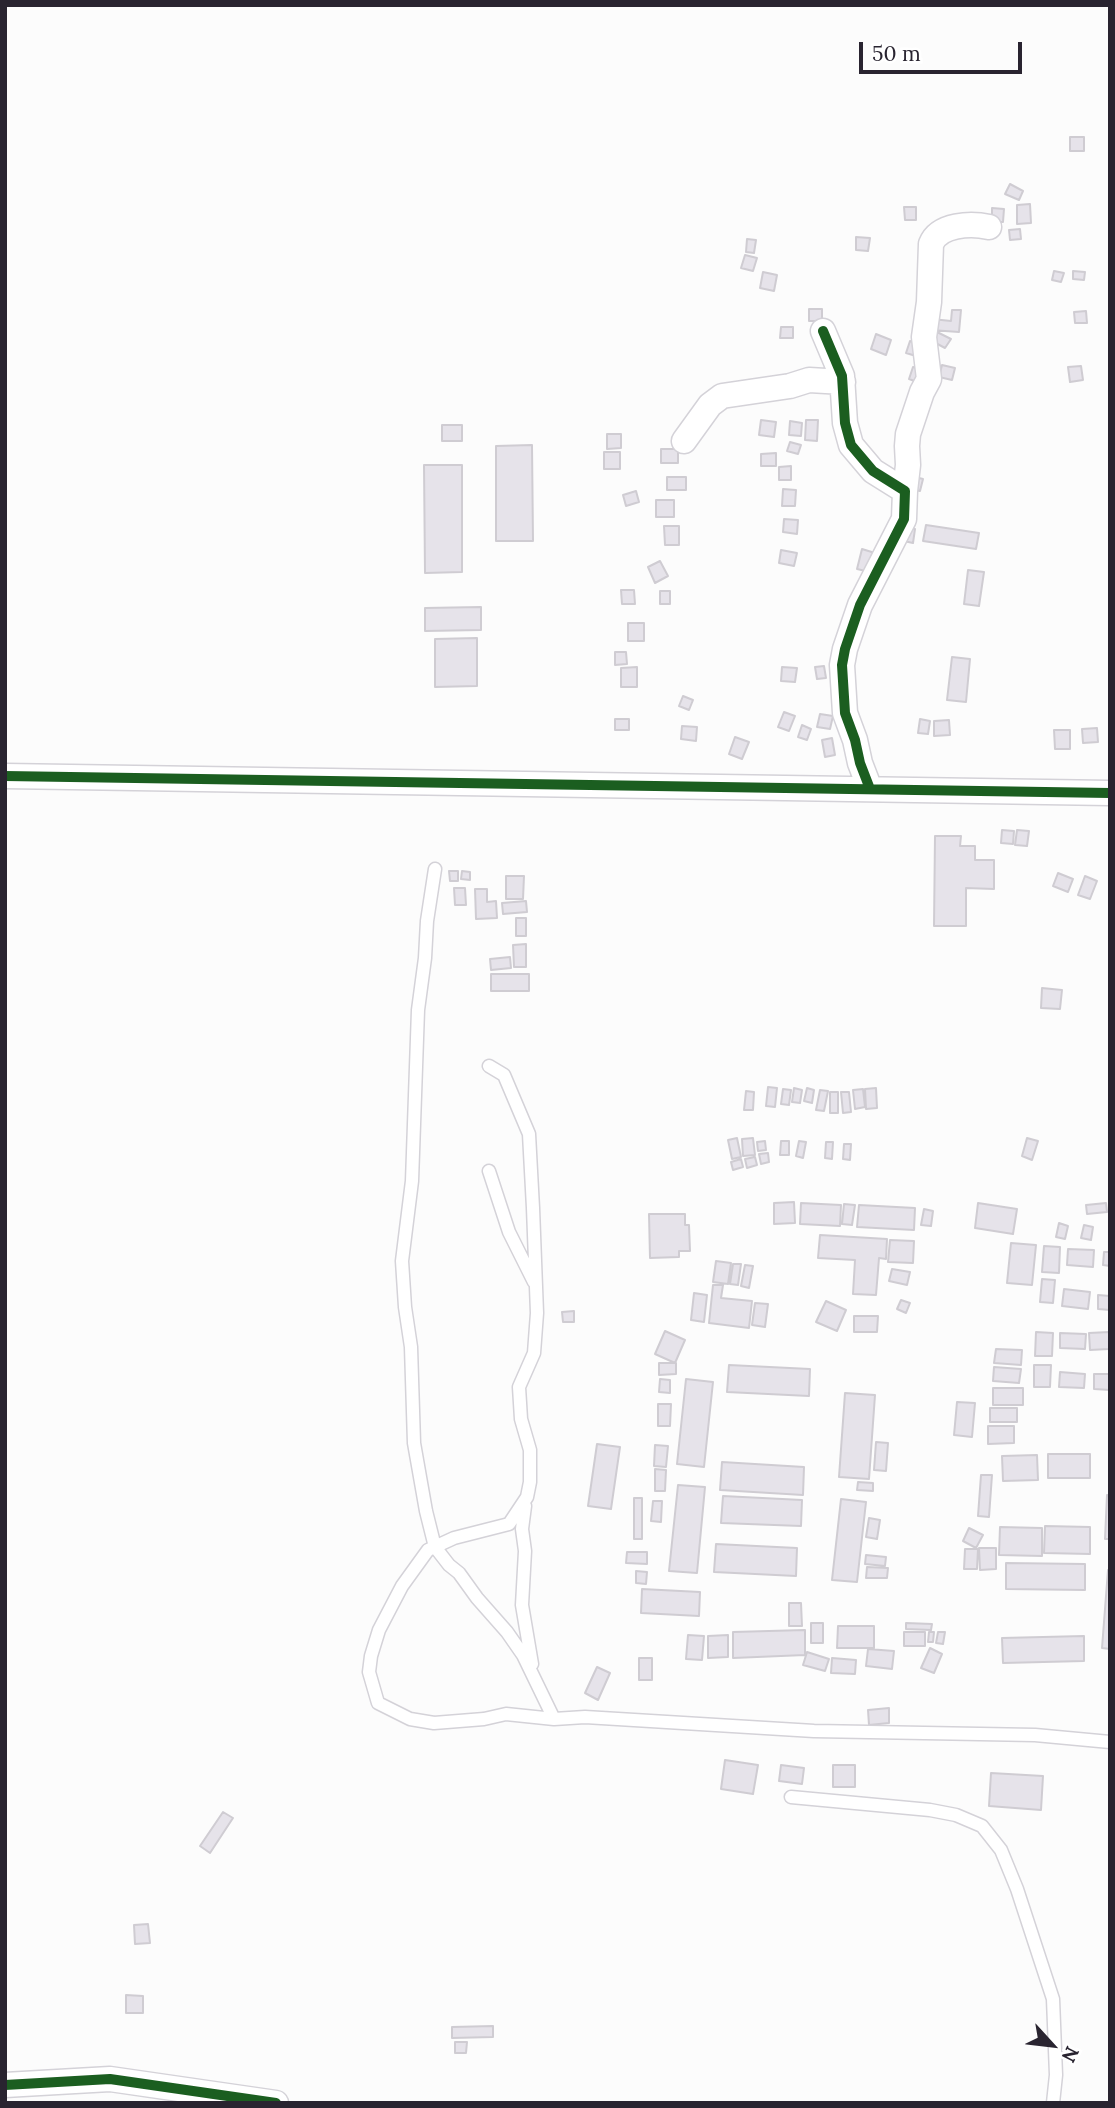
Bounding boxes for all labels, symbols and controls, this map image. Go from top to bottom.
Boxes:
scale bar [863,28,1026,72]
text: 50 m [872,40,921,67]
north arrow [1017,2010,1087,2080]
text: N [1057,2043,1085,2067]

